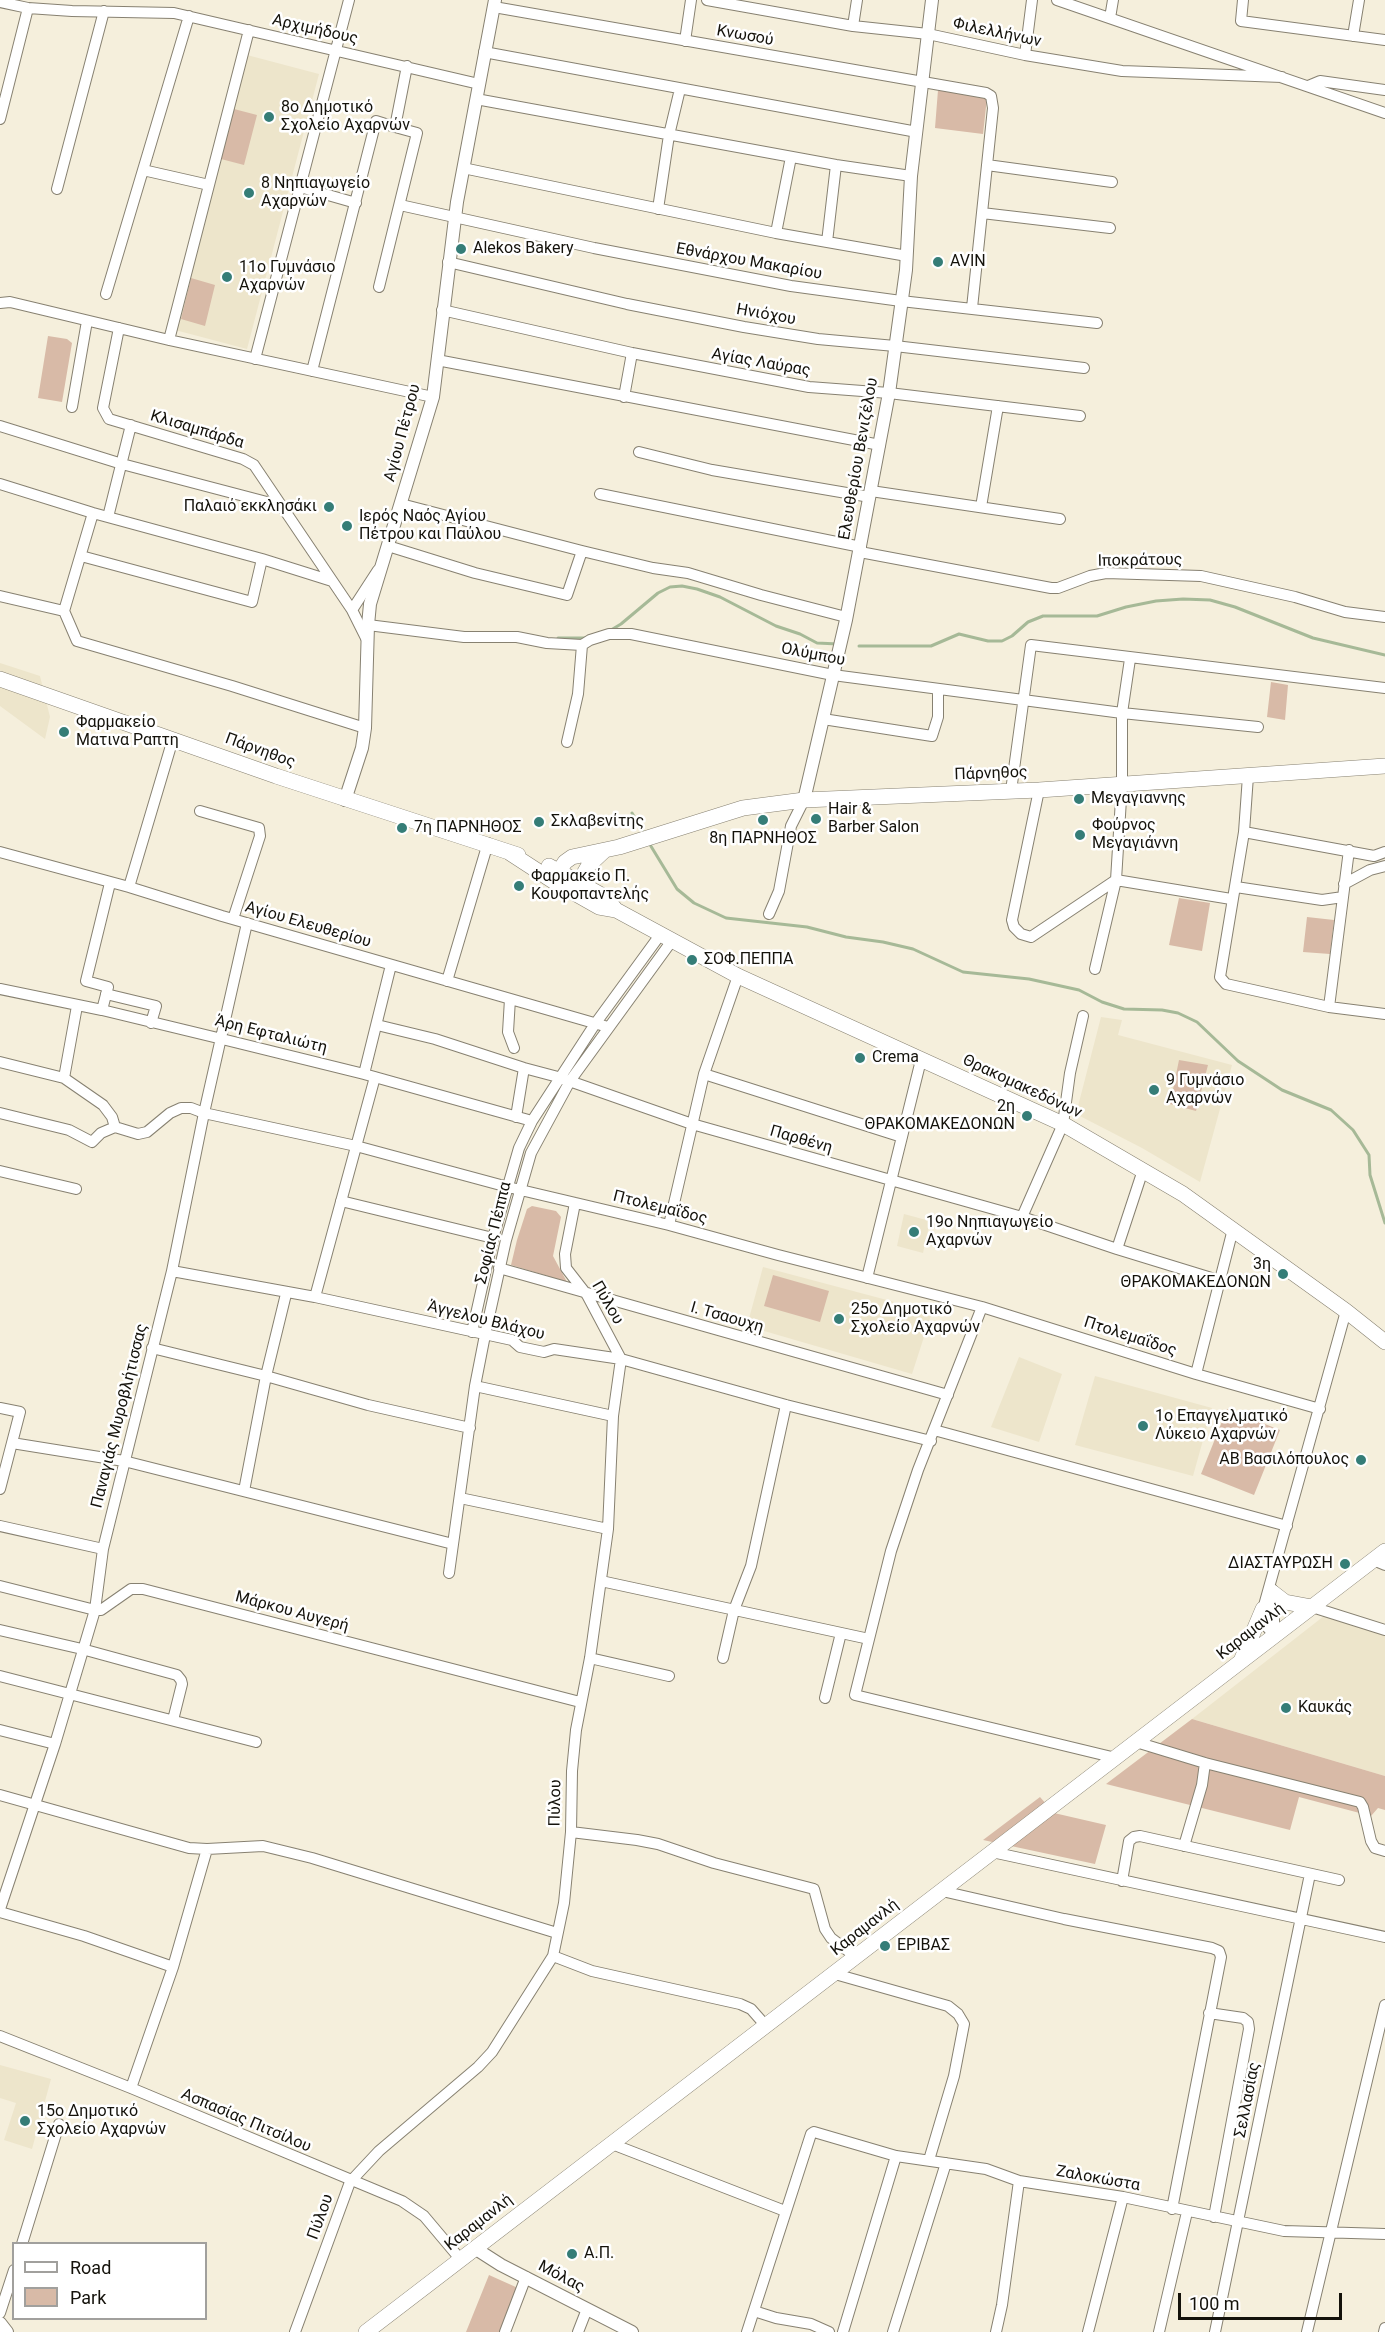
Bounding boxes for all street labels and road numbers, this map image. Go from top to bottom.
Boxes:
street label: Αρχιμήδους [270,11,360,49]
street label: Φιλελλήνων [951,14,1043,52]
street label: Κνωσού [715,22,775,50]
street label: Εθνάρχου Μακαρίου [675,240,823,284]
street label: Ηνιόχου [735,300,797,330]
street label: Αγίας Λαύρας [710,345,812,381]
street label: Ελευθερίου Βενιζέλου [835,376,883,542]
street label: Αγίου Πέτρου [381,382,425,484]
street label: Κλισαμπάρδα [148,407,246,453]
street label: Ιποκράτους [1097,551,1183,571]
street label: Ολύμπου [779,639,847,671]
street label: Πάρνηθος [222,729,298,773]
street label: Πάρνηθος [954,763,1028,785]
street label: Αγίου Ελευθερίου [243,898,373,952]
street label: Άρη Εφταλιώτη [213,1012,329,1058]
street label: Θρακομακεδόνων [959,1051,1085,1123]
street label: Παρθένη [768,1122,834,1158]
street label: Σοφίας Πέππα [472,1180,516,1286]
street label: Πτολεμαΐδος [611,1187,709,1229]
street label: Πύλου [587,1278,627,1328]
street label: Άγγελου Βλάχου [425,1297,547,1345]
street label: Ι. Τσαουχη [688,1298,766,1338]
street label: Πτολεμαΐδος [1081,1313,1179,1361]
street label: Παναγιάς Μυροβλήτισσας [88,1322,152,1510]
street label: Μάρκου Αυγερή [233,1588,351,1636]
street label: Καραμανλή [1213,1600,1289,1664]
street label: Πύλου [546,1779,566,1827]
street label: Καραμανλή [827,1896,903,1960]
street label: Σελλασίας [1231,2061,1265,2139]
street label: Ασπασίας Πιτσίλου [178,2085,314,2157]
street label: Ζαλοκώστα [1054,2162,1142,2196]
street label: Καραμανλή [441,2191,517,2255]
street label: Πύλου [304,2192,338,2242]
street label: Μόλας [535,2257,587,2297]

